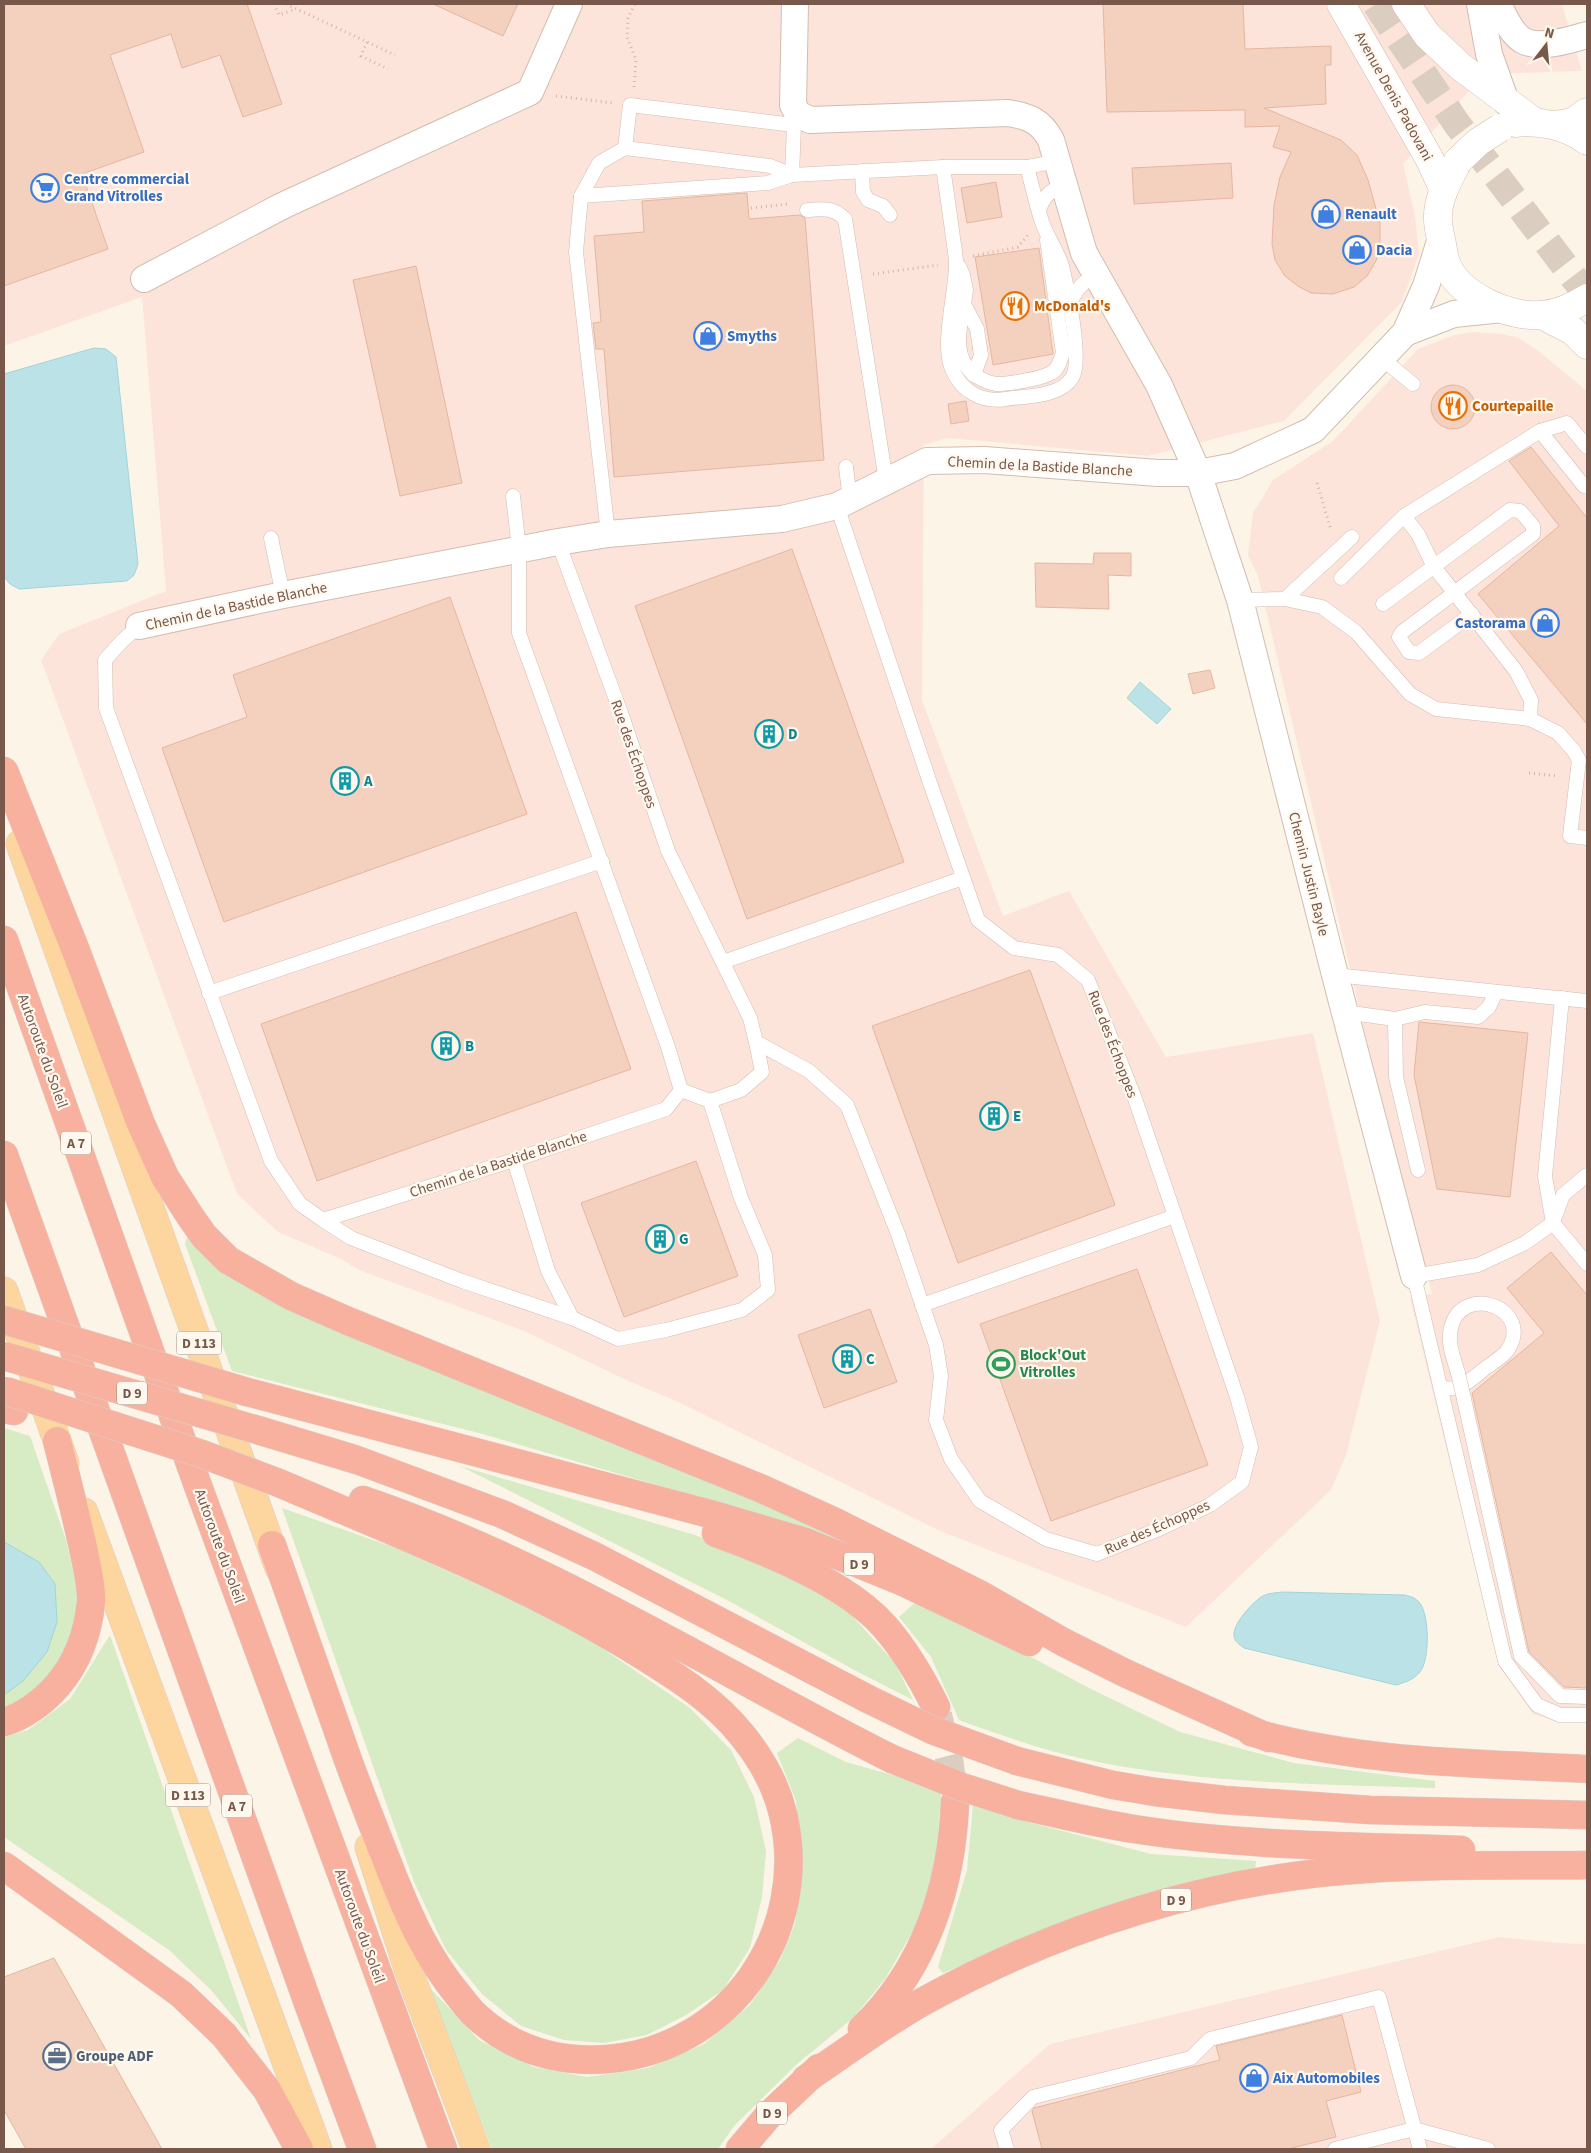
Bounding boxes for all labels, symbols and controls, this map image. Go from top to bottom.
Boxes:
north arrow [1521,20,1571,70]
text: N [1542,23,1557,44]
street label: Avenue Denis Padovani [1349,28,1438,165]
place label: Centre commercial Grand Vitrolles [64,169,190,207]
supermarket icon: Centre commercial Grand Vitrolles [30,173,60,203]
shop icon: Renault [1311,199,1341,229]
place label: Renault [1345,204,1397,225]
shop icon: Dacia [1342,235,1372,265]
place label: Dacia [1376,240,1413,261]
restaurant icon: McDonald's [1000,291,1030,321]
place label: McDonald's [1034,296,1111,317]
shop icon: Smyths [693,321,723,351]
place label: Smyths [727,326,777,347]
restaurant icon: Courtepaille [1438,391,1468,421]
place label: Courtepaille [1472,396,1554,417]
street label: Chemin de la Bastide Blanche [947,451,1133,482]
street label: Chemin de la Bastide Blanche [143,577,329,636]
shop icon: Castorama [1530,608,1560,638]
place label: Castorama [1455,613,1526,634]
street label: Rue des Échoppes [605,697,662,811]
building icon: D [754,719,784,749]
place label: D [788,724,798,745]
building icon: A [330,766,360,796]
place label: A [363,771,373,792]
street label: Chemin Justin Bayle [1283,810,1334,938]
street label: Rue des Échoppes [1082,987,1143,1101]
street label: Autoroute du Soleil [12,991,73,1111]
building icon: B [431,1031,461,1061]
place label: B [465,1036,474,1057]
building icon: E [979,1101,1009,1131]
place label: E [1013,1106,1021,1127]
street label: Chemin de la Bastide Blanche [407,1126,590,1203]
road number: A 7 [61,1132,91,1154]
building icon: G [645,1224,675,1254]
place label: G [679,1229,689,1250]
road number: D 113 [176,1332,222,1355]
building icon: C [832,1344,862,1374]
place label: Block'Out Vitrolles [1019,1345,1086,1383]
place label: C [866,1349,875,1370]
sports icon: Block'Out Vitrolles [986,1349,1016,1379]
road number: D 9 [117,1382,147,1405]
street label: Autoroute du Soleil [189,1486,250,1606]
street label: Rue des Échoppes [1101,1495,1213,1560]
road number: D 9 [844,1552,874,1576]
road number: D 113 [166,1784,210,1806]
road number: A 7 [222,1794,252,1818]
street label: Autoroute du Soleil [329,1866,390,1986]
road number: D 9 [1161,1888,1191,1912]
office icon: Groupe ADF [42,2041,72,2071]
place label: Groupe ADF [76,2046,154,2067]
shop icon: Aix Automobiles [1239,2063,1269,2093]
place label: Aix Automobiles [1272,2068,1380,2089]
road number: D 9 [757,2102,787,2124]

